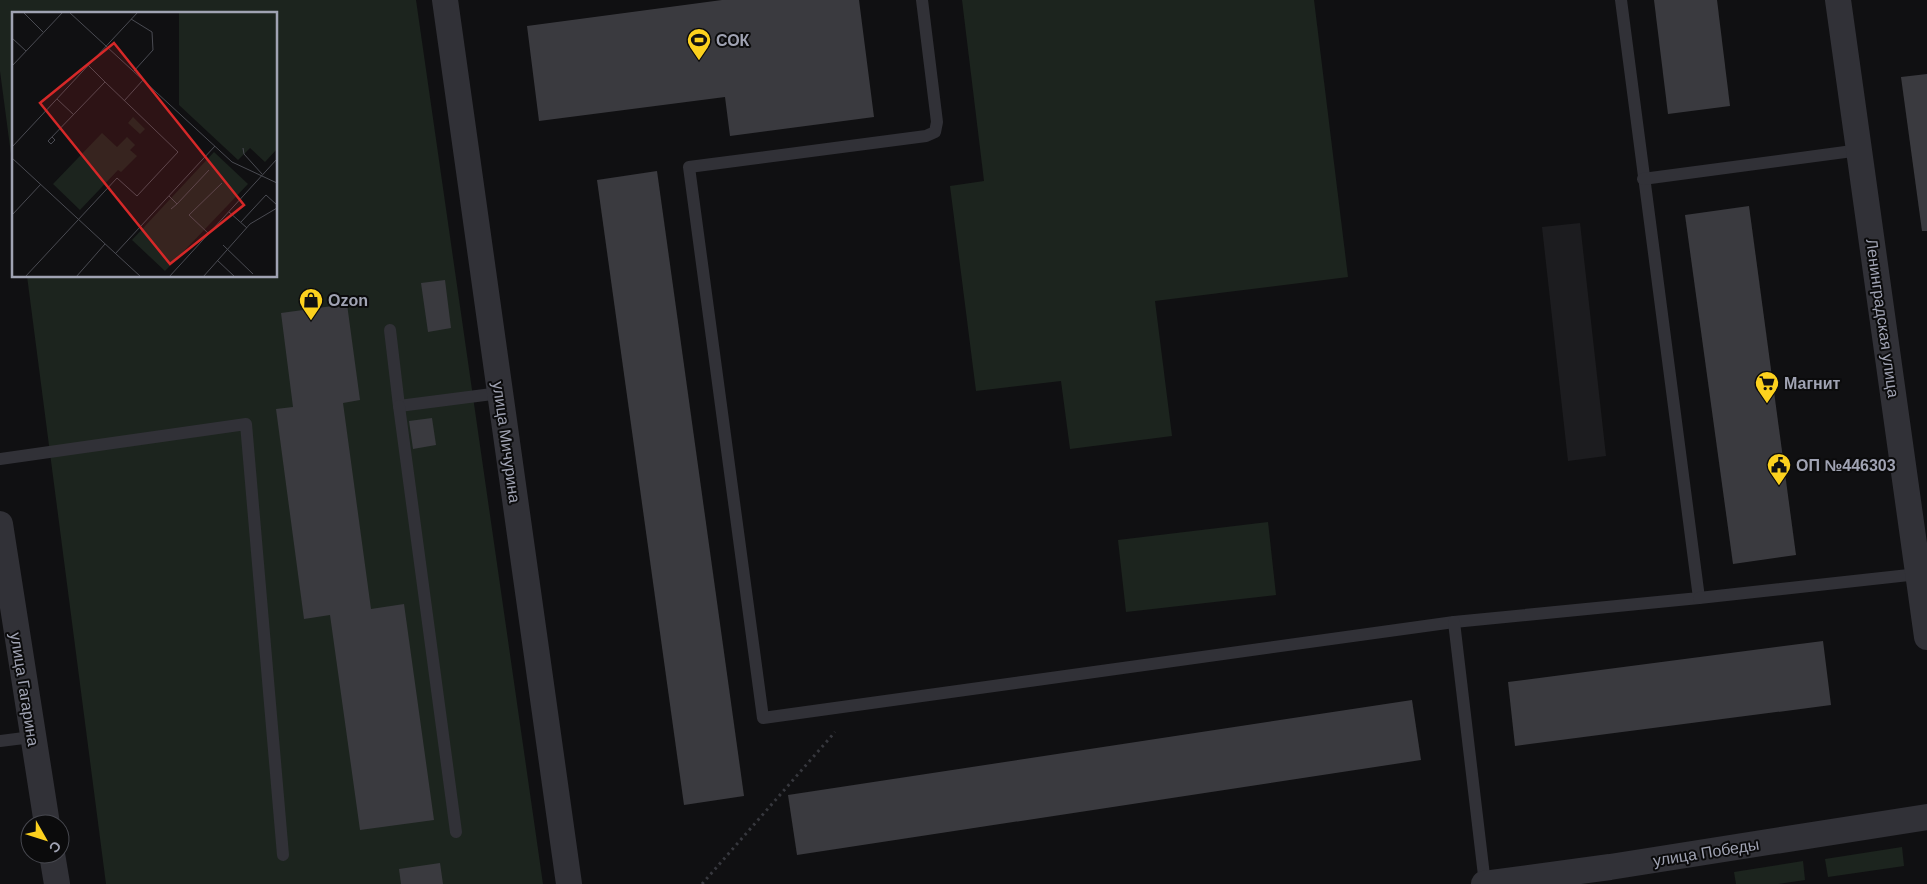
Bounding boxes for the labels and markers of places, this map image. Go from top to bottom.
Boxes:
sports icon: СОК [686,27,712,61]
place label: СОК [716,32,750,49]
shop icon: Ozon [298,287,324,321]
place label: Ozon [328,292,368,309]
supermarket icon: Магнит [1754,370,1780,404]
place label: Магнит [1784,375,1841,392]
public building icon: ОП №446303 [1766,452,1792,486]
place label: ОП №446303 [1796,457,1896,474]

